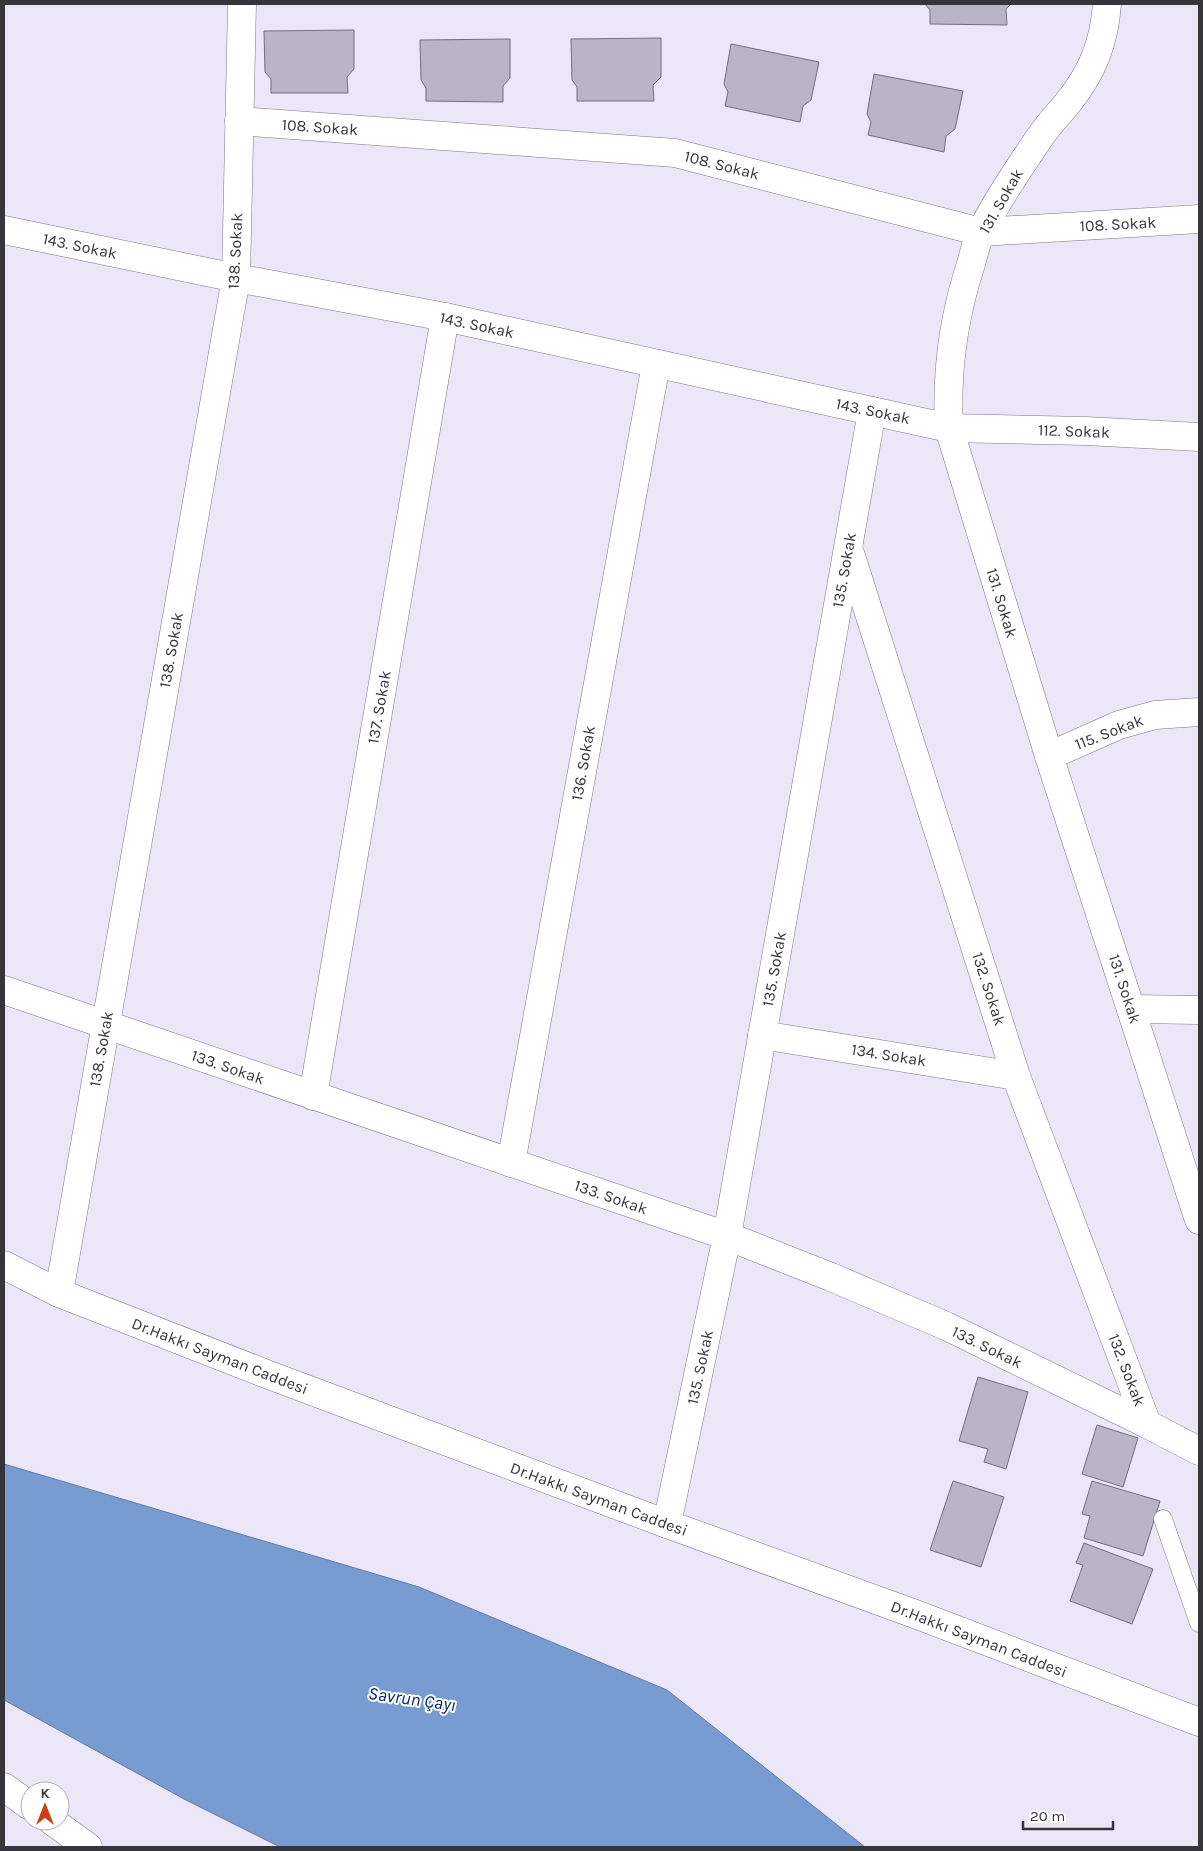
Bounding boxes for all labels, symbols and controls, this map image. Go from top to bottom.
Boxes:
street label: 108. Sokak [281,115,359,139]
street label: 108. Sokak [683,147,761,183]
street label: 131. Sokak [975,165,1027,237]
street label: 138. Sokak [224,212,246,290]
street label: 108. Sokak [1079,213,1157,235]
street label: 143. Sokak [41,229,119,263]
street label: 143. Sokak [438,308,516,342]
street label: 143. Sokak [834,394,912,428]
street label: 112. Sokak [1038,420,1110,442]
street label: 135. Sokak [828,531,860,609]
street label: 131. Sokak [982,566,1022,640]
street label: 138. Sokak [155,611,187,689]
street label: 137. Sokak [363,669,395,745]
street label: 115. Sokak [1072,710,1146,754]
street label: 136. Sokak [567,724,599,802]
street label: 135. Sokak [758,930,790,1008]
street label: 132. Sokak [968,950,1010,1028]
street label: 131. Sokak [1105,952,1145,1026]
street label: 138. Sokak [85,1010,117,1088]
street label: 134. Sokak [850,1040,928,1070]
street label: 133. Sokak [189,1046,267,1088]
street label: 133. Sokak [572,1176,650,1218]
street label: Dr.Hakkı Sayman Caddesi [129,1314,311,1398]
street label: 133. Sokak [949,1322,1025,1372]
street label: 135. Sokak [683,1328,717,1406]
street label: 132. Sokak [1105,1331,1149,1409]
street label: Dr.Hakkı Sayman Caddesi [508,1458,690,1540]
street label: Dr.Hakkı Sayman Caddesi [888,1597,1070,1681]
water label: Savrun Çayı [367,1682,457,1716]
north arrow [20,1781,70,1831]
text: K [40,1785,50,1802]
scale bar [1023,1798,1113,1830]
text: 20 m [1030,1807,1065,1825]

